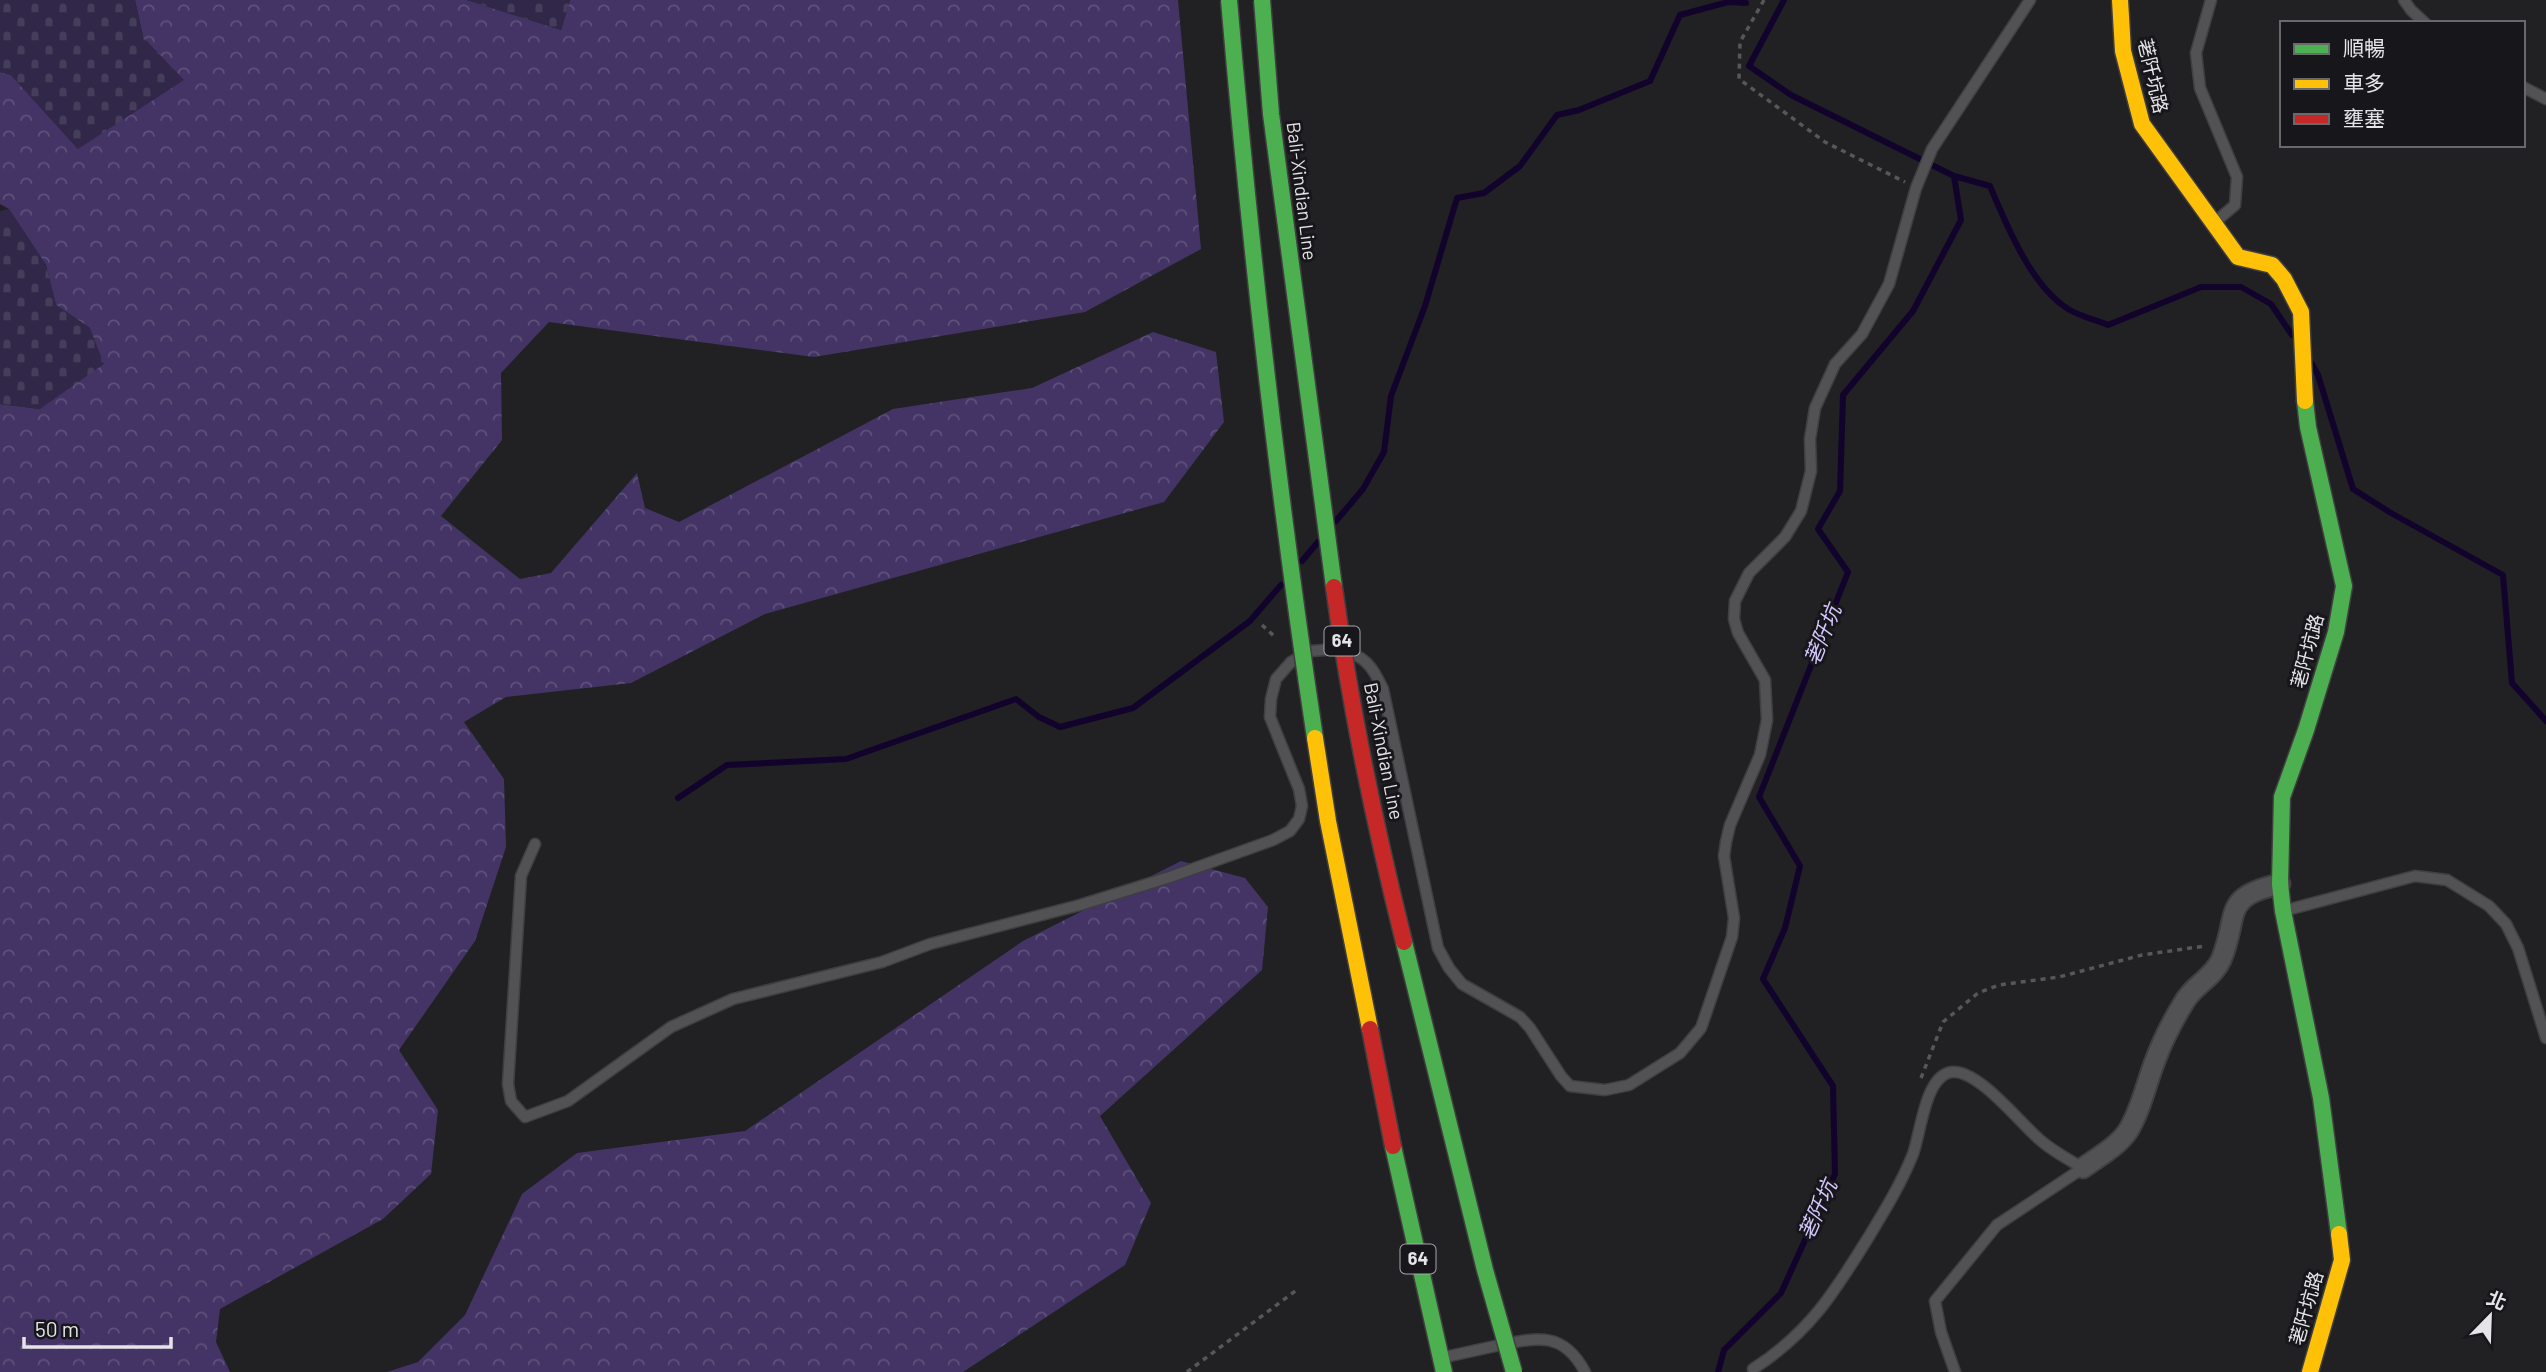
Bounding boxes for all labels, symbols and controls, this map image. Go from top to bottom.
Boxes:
legend [2280,21,2525,147]
text: 順暢 [2343,35,2385,60]
street label: 荖阡坑路 [2134,36,2173,116]
text: 車多 [2343,70,2385,95]
text: 壅塞 [2343,105,2385,130]
street label: Bali-Xindian Line [1283,120,1322,261]
water label: 荖阡坑 [1798,598,1846,668]
street label: 荖阡坑路 [2286,611,2327,691]
road number: 64 [1324,626,1360,656]
street label: Bali-Xindian Line [1360,680,1409,821]
water label: 荖阡坑 [1792,1173,1842,1243]
road number: 64 [1400,1244,1436,1274]
street label: 荖阡坑路 [2284,1268,2327,1348]
north arrow [2455,1281,2525,1351]
text: 北 [2484,1286,2510,1314]
scale bar [24,1306,172,1350]
text: 50 m [35,1316,79,1341]

